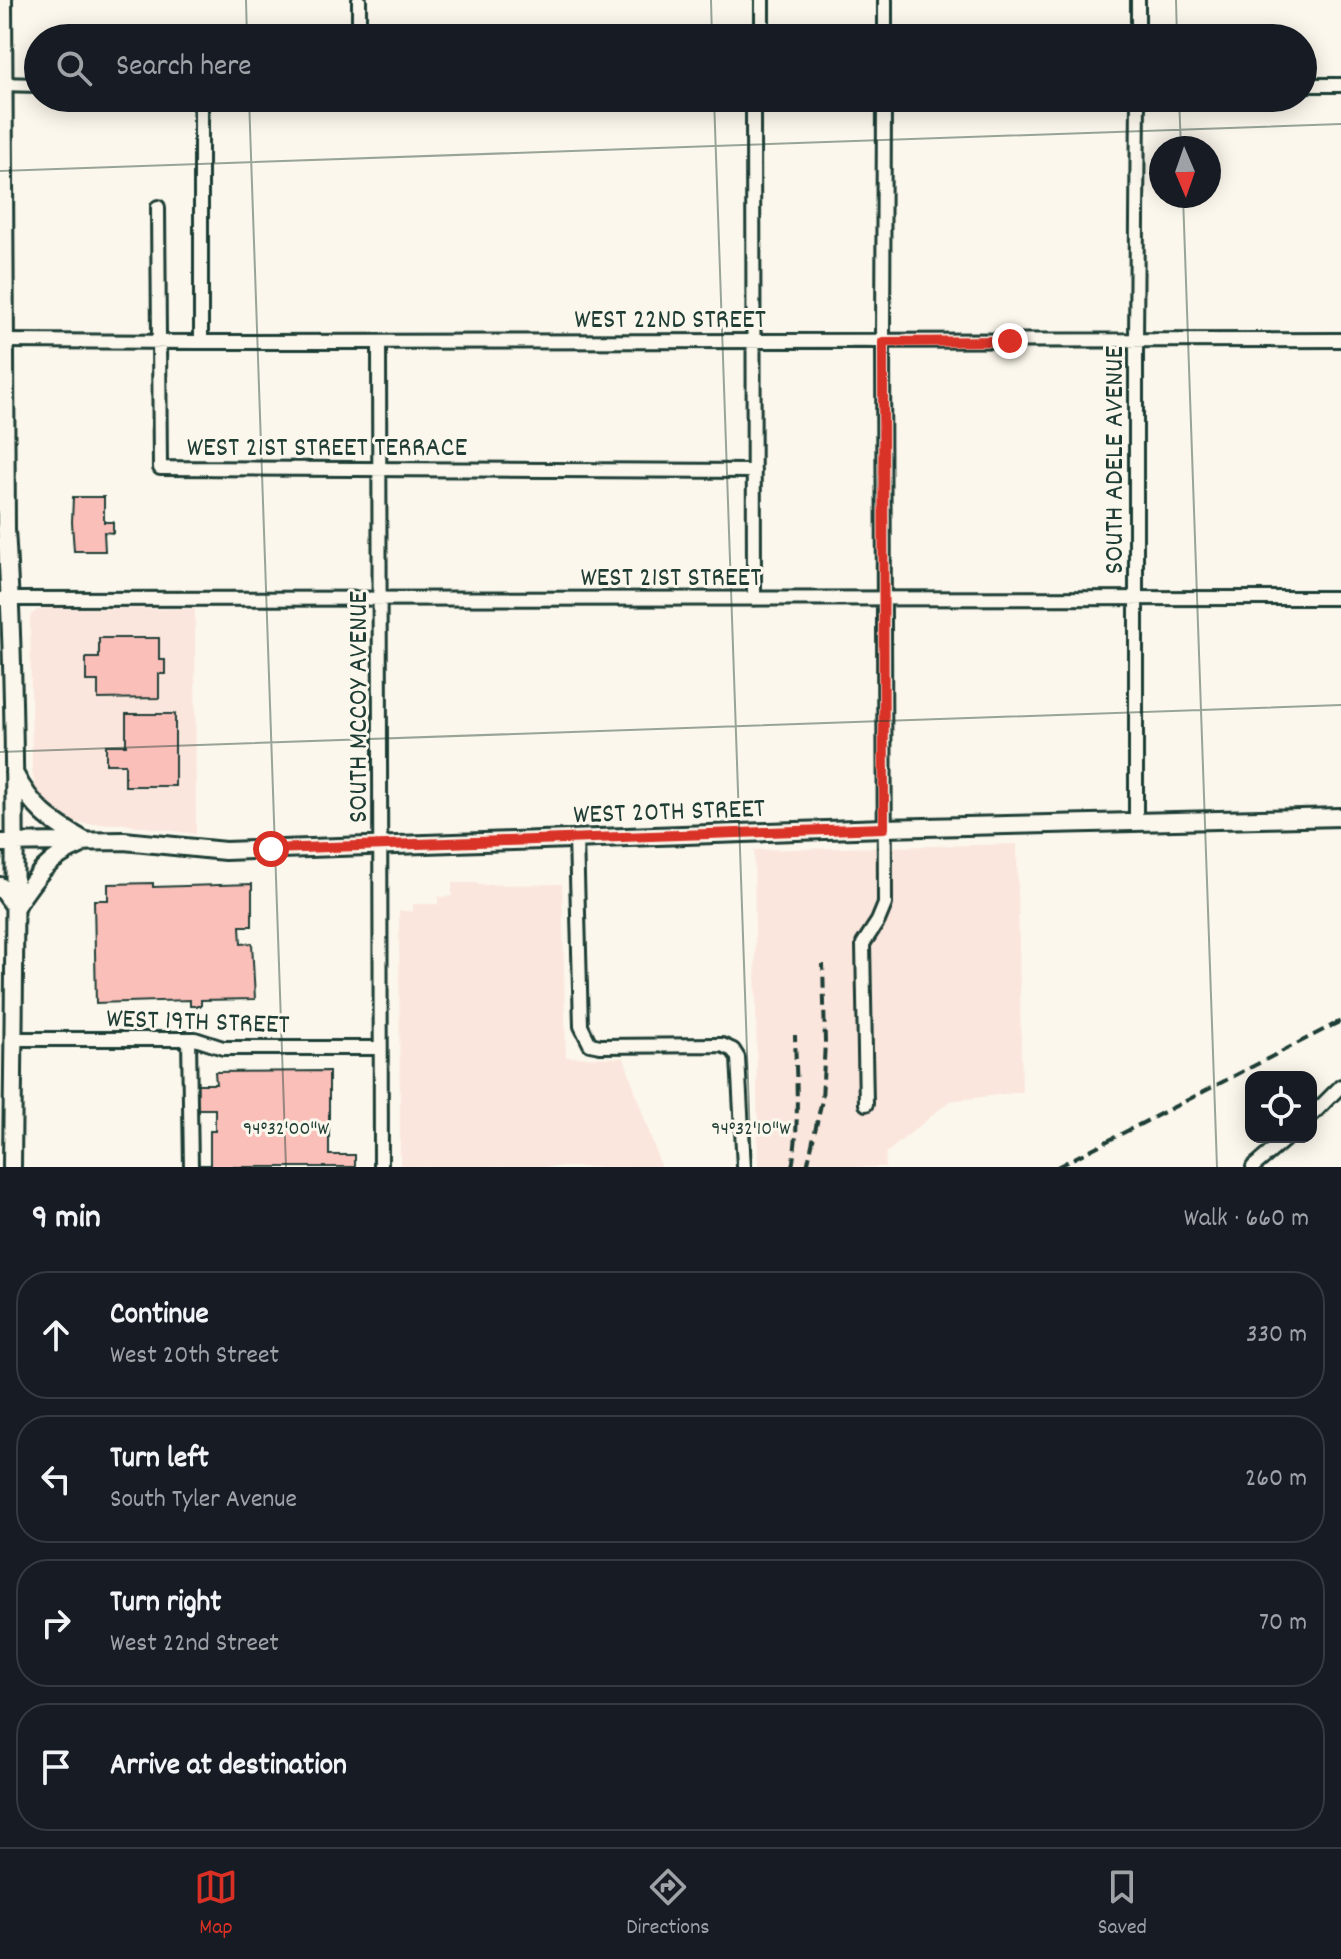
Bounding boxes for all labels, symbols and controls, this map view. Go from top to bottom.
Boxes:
search box [24,24,1317,112]
icon: search [52,46,96,90]
text: Search here [116,47,252,90]
north arrow [1149,136,1221,208]
street label: WEST 22ND STREET [574,302,766,342]
route end [992,323,1028,359]
street label: SOUTH ADELE AVENUE [1097,346,1137,574]
street label: WEST 21ST STREET TERRACE [187,430,467,470]
street label: WEST 21ST STREET [581,560,761,600]
street label: SOUTH MCCOY AVENUE [341,591,381,823]
street label: WEST 20TH STREET [573,791,766,837]
route start [253,831,289,867]
street label: WEST 19TH STREET [105,1001,290,1047]
map controls [1245,1071,1317,1143]
button: locate [1245,1071,1317,1143]
text: 94°32'00"W [243,1116,329,1144]
text: 94°32'10"W [711,1116,791,1144]
text: 9 min [32,1195,101,1244]
text: Walk · 660 m [1184,1201,1309,1238]
text: Continue [110,1295,209,1338]
icon: ahead [34,1313,78,1357]
text: 330 m [1246,1317,1307,1354]
text: West 20th Street [110,1338,279,1375]
text: Turn left [110,1439,209,1482]
icon: left [34,1457,78,1501]
text: 260 m [1245,1461,1307,1498]
text: South Tyler Avenue [110,1482,297,1519]
text: Turn right [110,1583,221,1626]
icon: right [34,1601,78,1645]
text: 70 m [1259,1605,1307,1642]
text: West 22nd Street [110,1626,279,1663]
icon: arrive [34,1745,78,1789]
text: Arrive at destination [110,1746,347,1789]
tab: Map [194,1865,238,1944]
tab: Directions [626,1865,710,1944]
tab: Saved [1098,1865,1147,1944]

